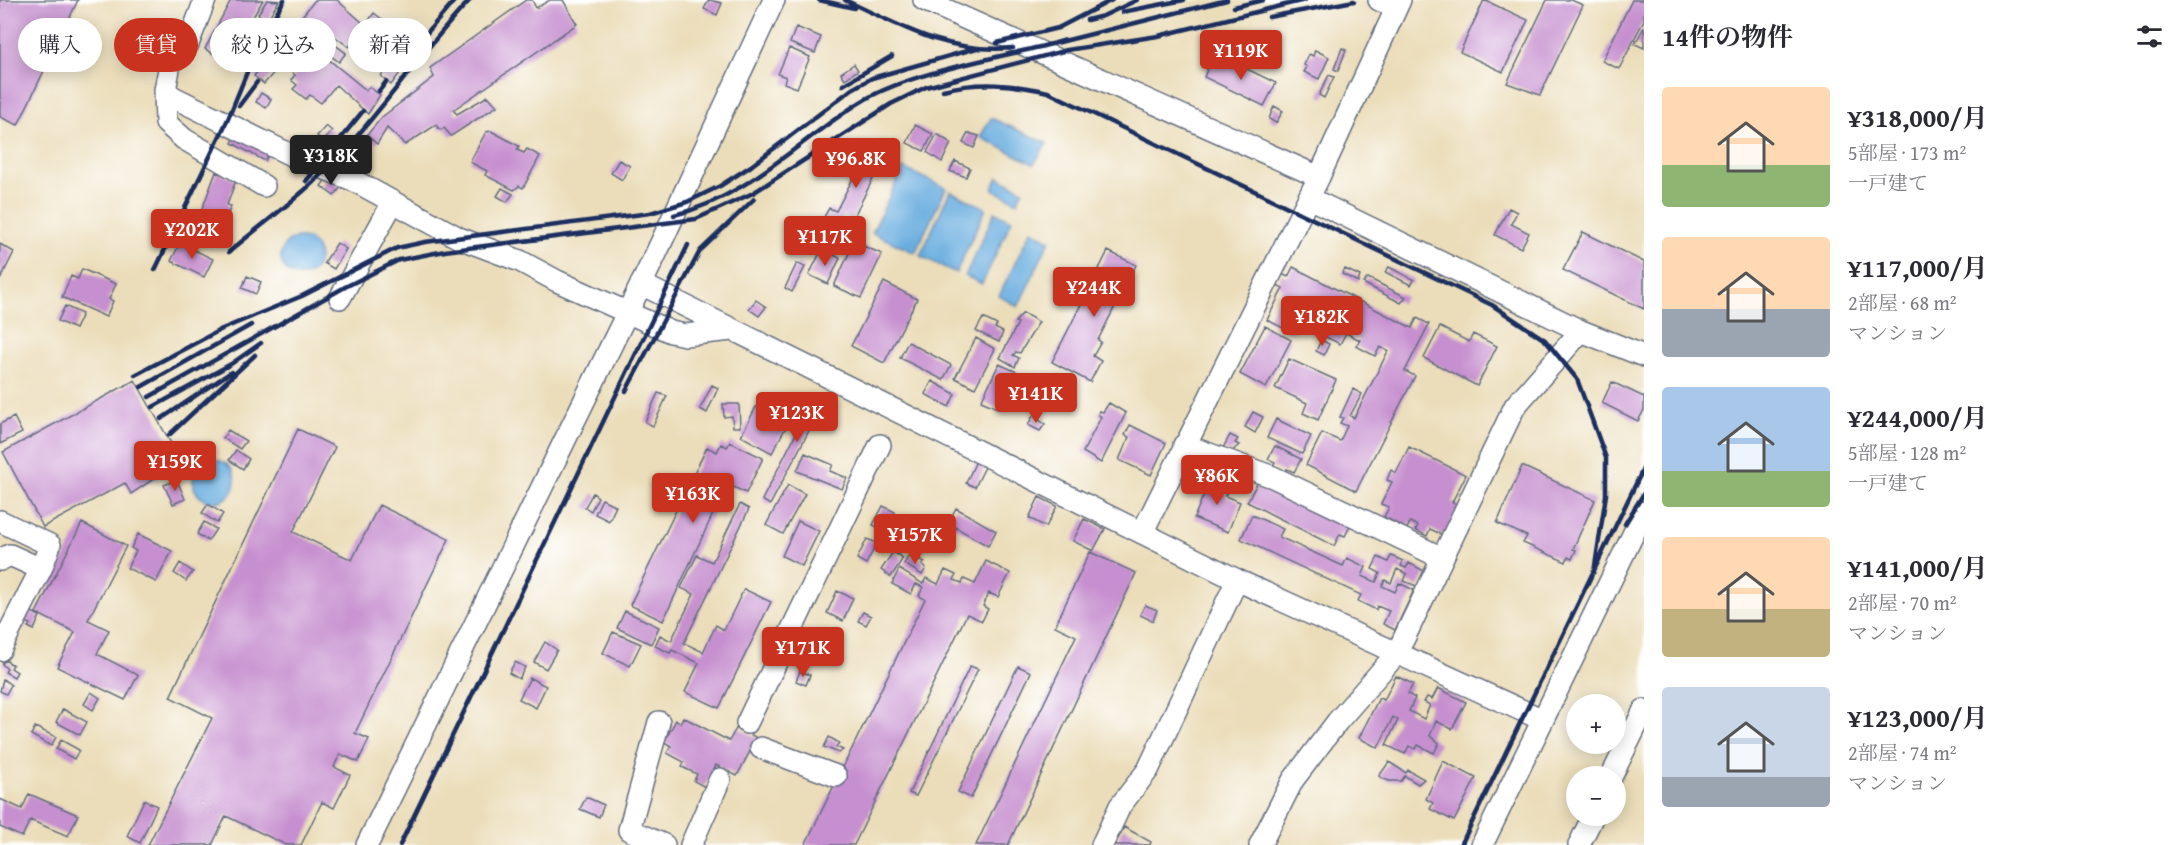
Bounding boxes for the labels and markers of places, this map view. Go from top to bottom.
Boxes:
pin: ¥119K [1199,30,1283,81]
pin: ¥318K [289,135,373,186]
pin: ¥96.8K [807,138,905,189]
pin: ¥202K [150,209,234,260]
pin: ¥117K [783,216,867,267]
pin: ¥244K [1052,267,1136,318]
pin: ¥182K [1280,296,1364,347]
pin: ¥141K [994,373,1078,424]
pin: ¥123K [755,392,839,443]
pin: ¥159K [133,441,217,492]
pin: ¥86K [1181,455,1253,506]
pin: ¥163K [651,473,735,524]
pin: ¥157K [873,514,957,565]
pin: ¥171K [761,627,845,678]

